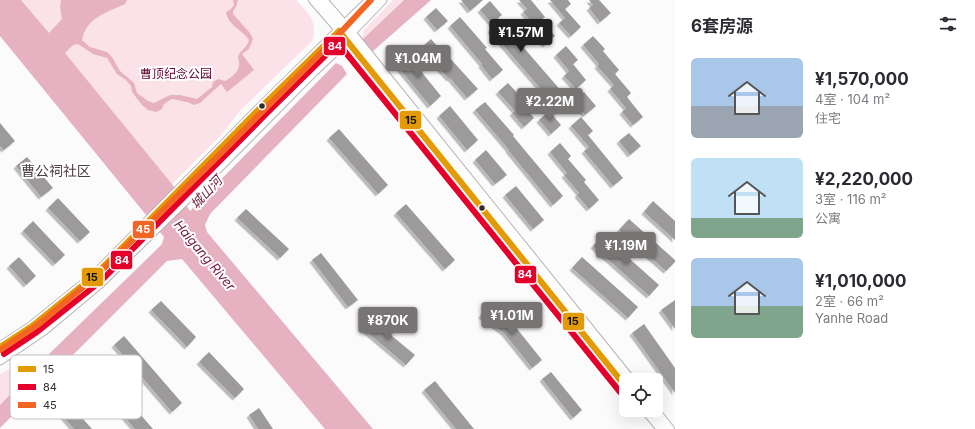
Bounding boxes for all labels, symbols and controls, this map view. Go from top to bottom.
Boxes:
icon: filters [937,13,959,35]
text: 6套房源 [691,16,753,36]
pin: ¥1.57M [488,19,554,53]
text: ¥1.57M [498,24,544,40]
line badge: 84 [323,36,346,56]
text: 84 [328,39,342,53]
pin: ¥1.04M [385,45,451,79]
text: ¥1.04M [395,50,441,66]
park label: 曹顶纪念公园 [140,66,212,81]
text: ¥1,570,000 [815,69,909,89]
icon: home [723,74,771,122]
pin: ¥2.22M [517,88,583,122]
text: 4室 · 104 m² [815,91,890,107]
text: ¥2.22M [526,93,574,109]
unlabelled marker [257,101,267,111]
line badge: 15 [399,110,422,130]
text: 住宅 [815,110,841,126]
text: 15 [405,113,417,127]
district label: 曹公祠社区 [21,162,91,179]
text: ¥2,220,000 [815,169,913,189]
water label: 城山河 [187,170,227,212]
icon: home [723,174,771,222]
text: 3室 · 116 m² [815,191,887,207]
unlabelled marker [477,203,487,213]
text: 公寓 [815,210,841,226]
water label: Haigang River [171,217,240,294]
line badge: 45 [132,220,155,239]
text: 45 [136,222,150,236]
pin: ¥1.19M [593,232,659,266]
text: ¥1.19M [605,237,647,253]
line badge: 84 [110,250,133,270]
text: 84 [115,253,129,267]
line badge: 84 [514,265,537,284]
line badge: 15 [81,267,104,287]
text: 84 [518,267,532,281]
text: 15 [86,270,98,284]
text: ¥1,010,000 [815,271,907,291]
icon: home [723,274,771,322]
text: 2室 · 66 m² [815,293,884,309]
pin: ¥1.01M [479,302,545,336]
pin: ¥870K [360,307,416,341]
text: ¥1.01M [490,307,534,323]
text: Yanhe Road [815,310,888,326]
text: ¥870K [367,312,409,328]
line badge: 15 [562,312,585,331]
text: 15 [567,314,579,328]
legend [10,355,142,419]
text: 15 [43,362,54,376]
map controls [619,373,663,417]
button: locate [619,373,663,417]
text: 84 [43,380,57,394]
text: 45 [43,398,57,412]

